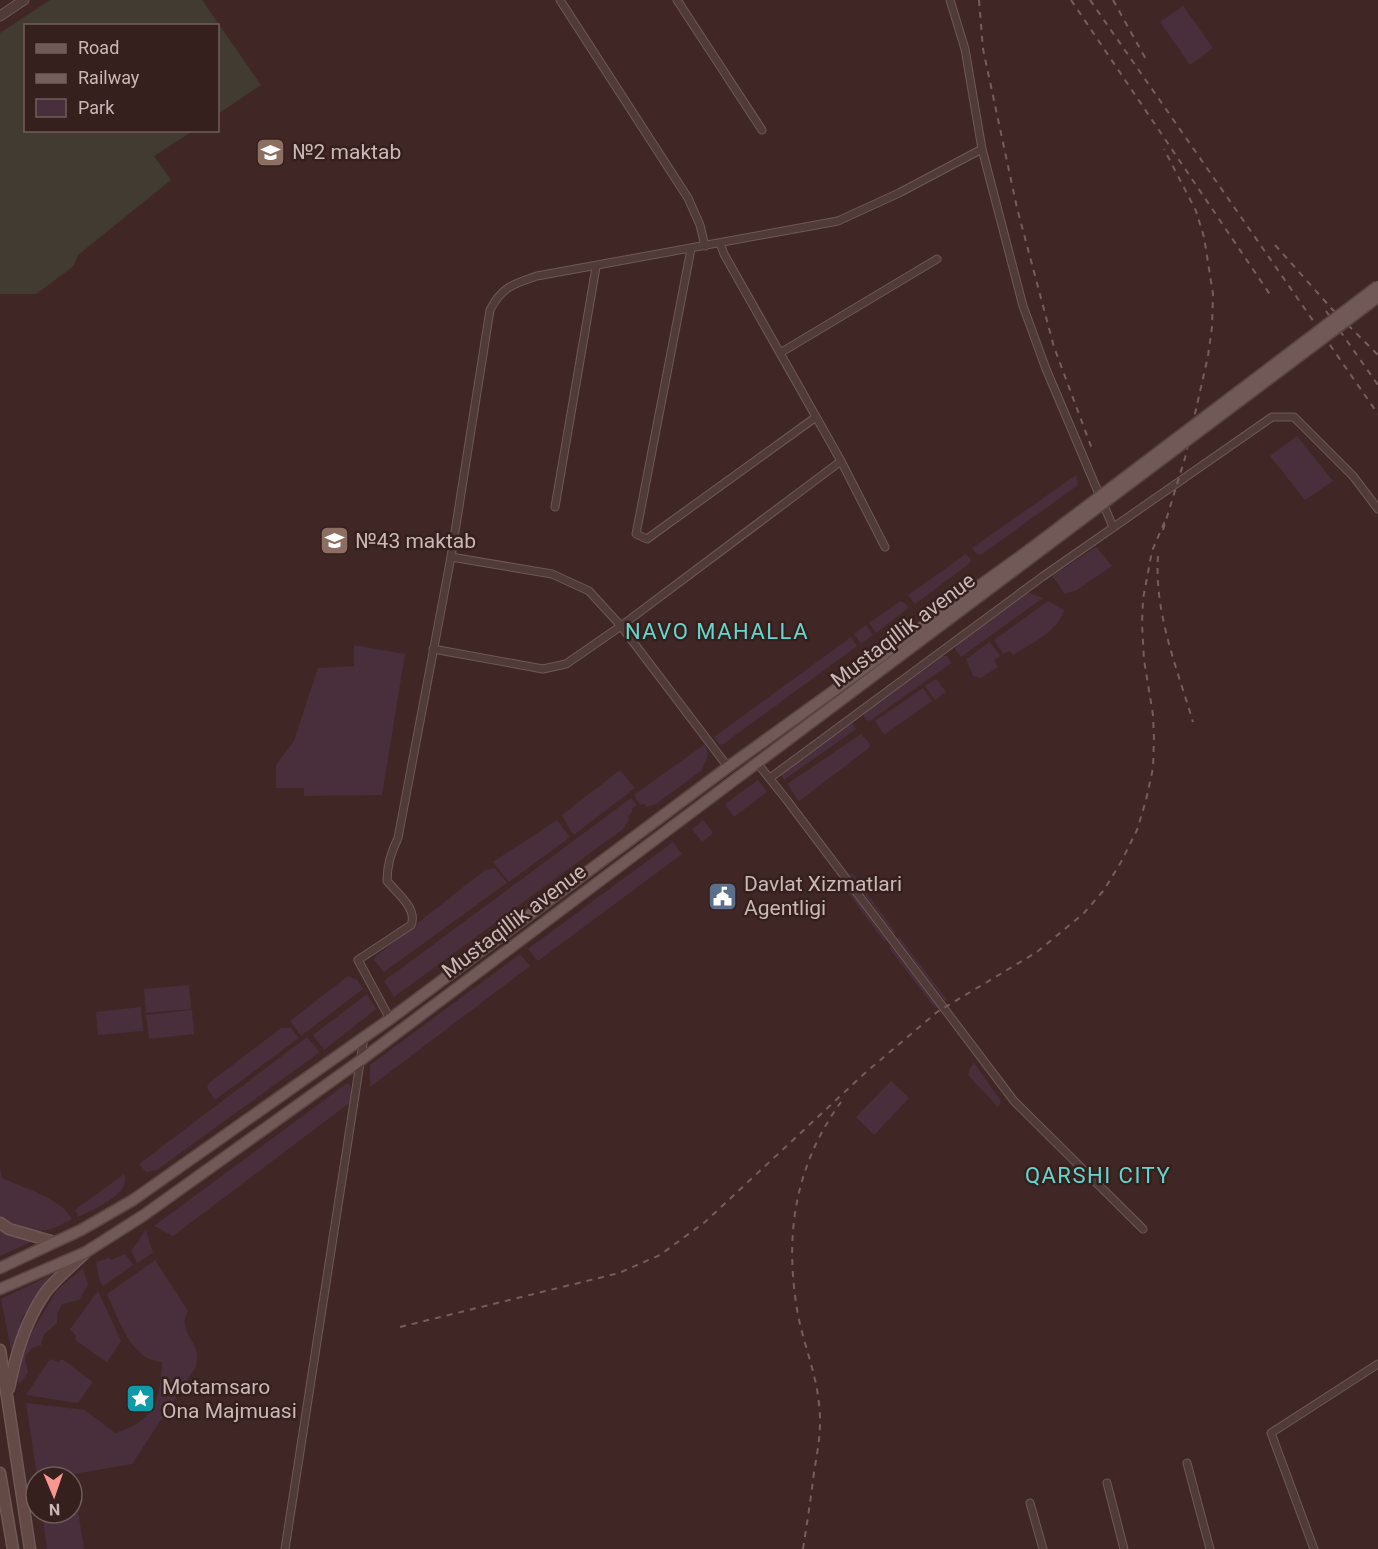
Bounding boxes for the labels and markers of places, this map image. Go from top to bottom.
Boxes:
school or university icon: №2 maktab [255,136,287,168]
place label: №2 maktab [292,140,401,164]
school or university icon: №43 maktab [318,525,350,557]
place label: №43 maktab [355,529,476,553]
place label: Davlat Xizmatlari Agentligi [744,872,902,920]
public building icon: Davlat Xizmatlari Agentligi [707,880,739,912]
place label: Motamsaro Ona Majmuasi [162,1375,297,1423]
place icon: Motamsaro Ona Majmuasi [125,1383,157,1415]

